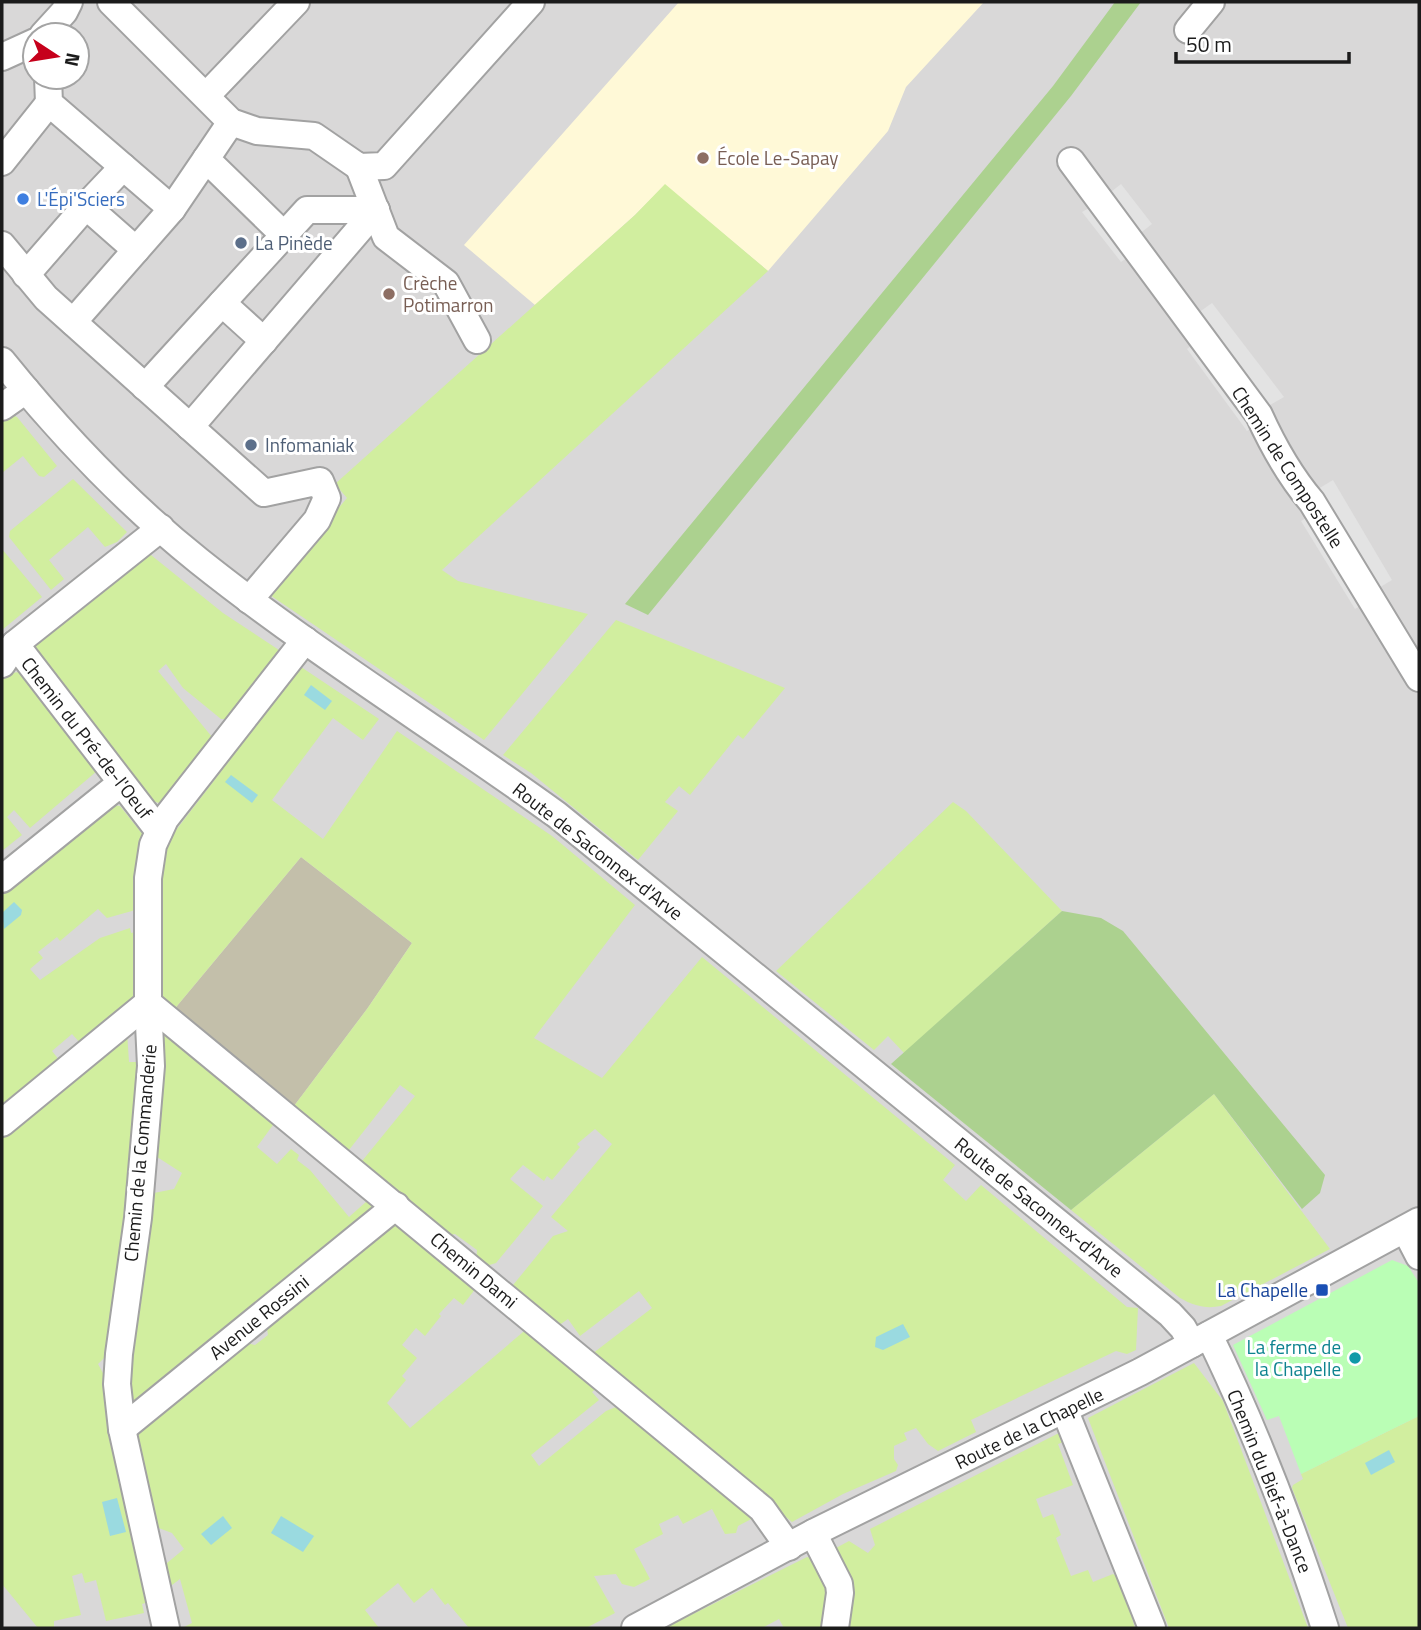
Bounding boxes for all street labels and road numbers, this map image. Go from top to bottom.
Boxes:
street label: Chemin de Compostelle [1225,380,1352,553]
street label: Chemin du Pré-de-l'Oeuf [15,650,161,826]
street label: Route de Saconnex-d'Arve [507,775,690,927]
street label: Chemin de la Commanderie [116,1043,163,1263]
street label: Route de Saconnex-d'Arve [949,1129,1130,1284]
street label: Chemin Dami [424,1224,524,1315]
street label: Avenue Rossini [202,1267,315,1366]
street label: Route de la Chapelle [950,1379,1108,1476]
street label: Chemin du Bief-à-Dance [1220,1385,1321,1577]

